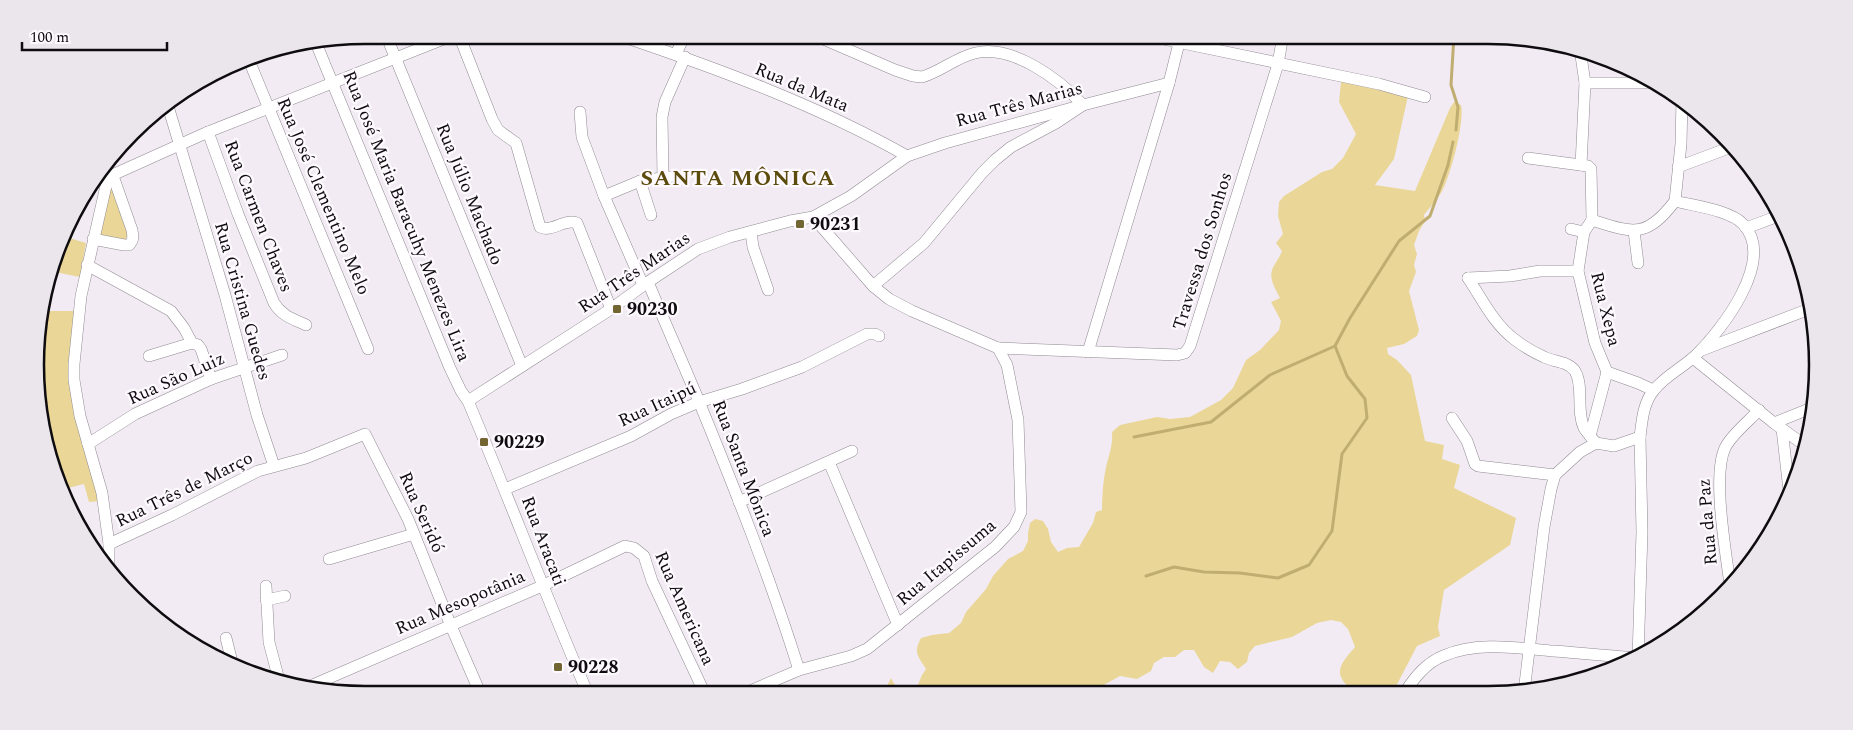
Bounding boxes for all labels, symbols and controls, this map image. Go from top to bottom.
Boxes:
scale bar [22,20,168,52]
text: 100 m [30,26,69,49]
street label: Rua da Mata [751,56,853,119]
street label: Rua José Maria Baracuhy Menezes Lira [336,67,477,366]
street label: Rua Três Marias [953,75,1086,134]
street label: Rua José Clementino Melo [270,93,377,299]
street label: Rua Júlio Machado [429,119,510,269]
street label: Rua Carmen Chaves [217,136,300,296]
district label: SANTA MÔNICA [640,162,836,195]
street label: Travessa dos Sonhos [1166,169,1239,333]
place label: 90231 [810,211,861,238]
marker: 90231 [794,218,806,230]
street label: Rua Cristina Guedes [207,219,278,384]
street label: Rua Três Marias [573,225,696,320]
street label: Rua Xepa [1583,269,1628,349]
place label: 90230 [627,296,678,323]
marker: 90230 [611,303,623,315]
street label: Rua São Luiz [123,345,229,412]
street label: Rua Itaipú [614,375,701,434]
street label: Rua Santa Mônica [705,396,782,541]
place label: 90229 [494,429,545,456]
marker: 90229 [478,436,490,448]
street label: Rua Três de Março [111,444,257,534]
street label: Rua Seridó [392,467,451,557]
street label: Rua da Paz [1690,477,1725,567]
street label: Rua Aracati [514,492,573,590]
street label: Rua Itapissuma [891,512,1002,612]
street label: Rua Americana [647,547,722,670]
street label: Rua Mesopotânia [391,563,530,642]
place label: 90228 [568,654,619,681]
marker: 90228 [552,661,564,673]

